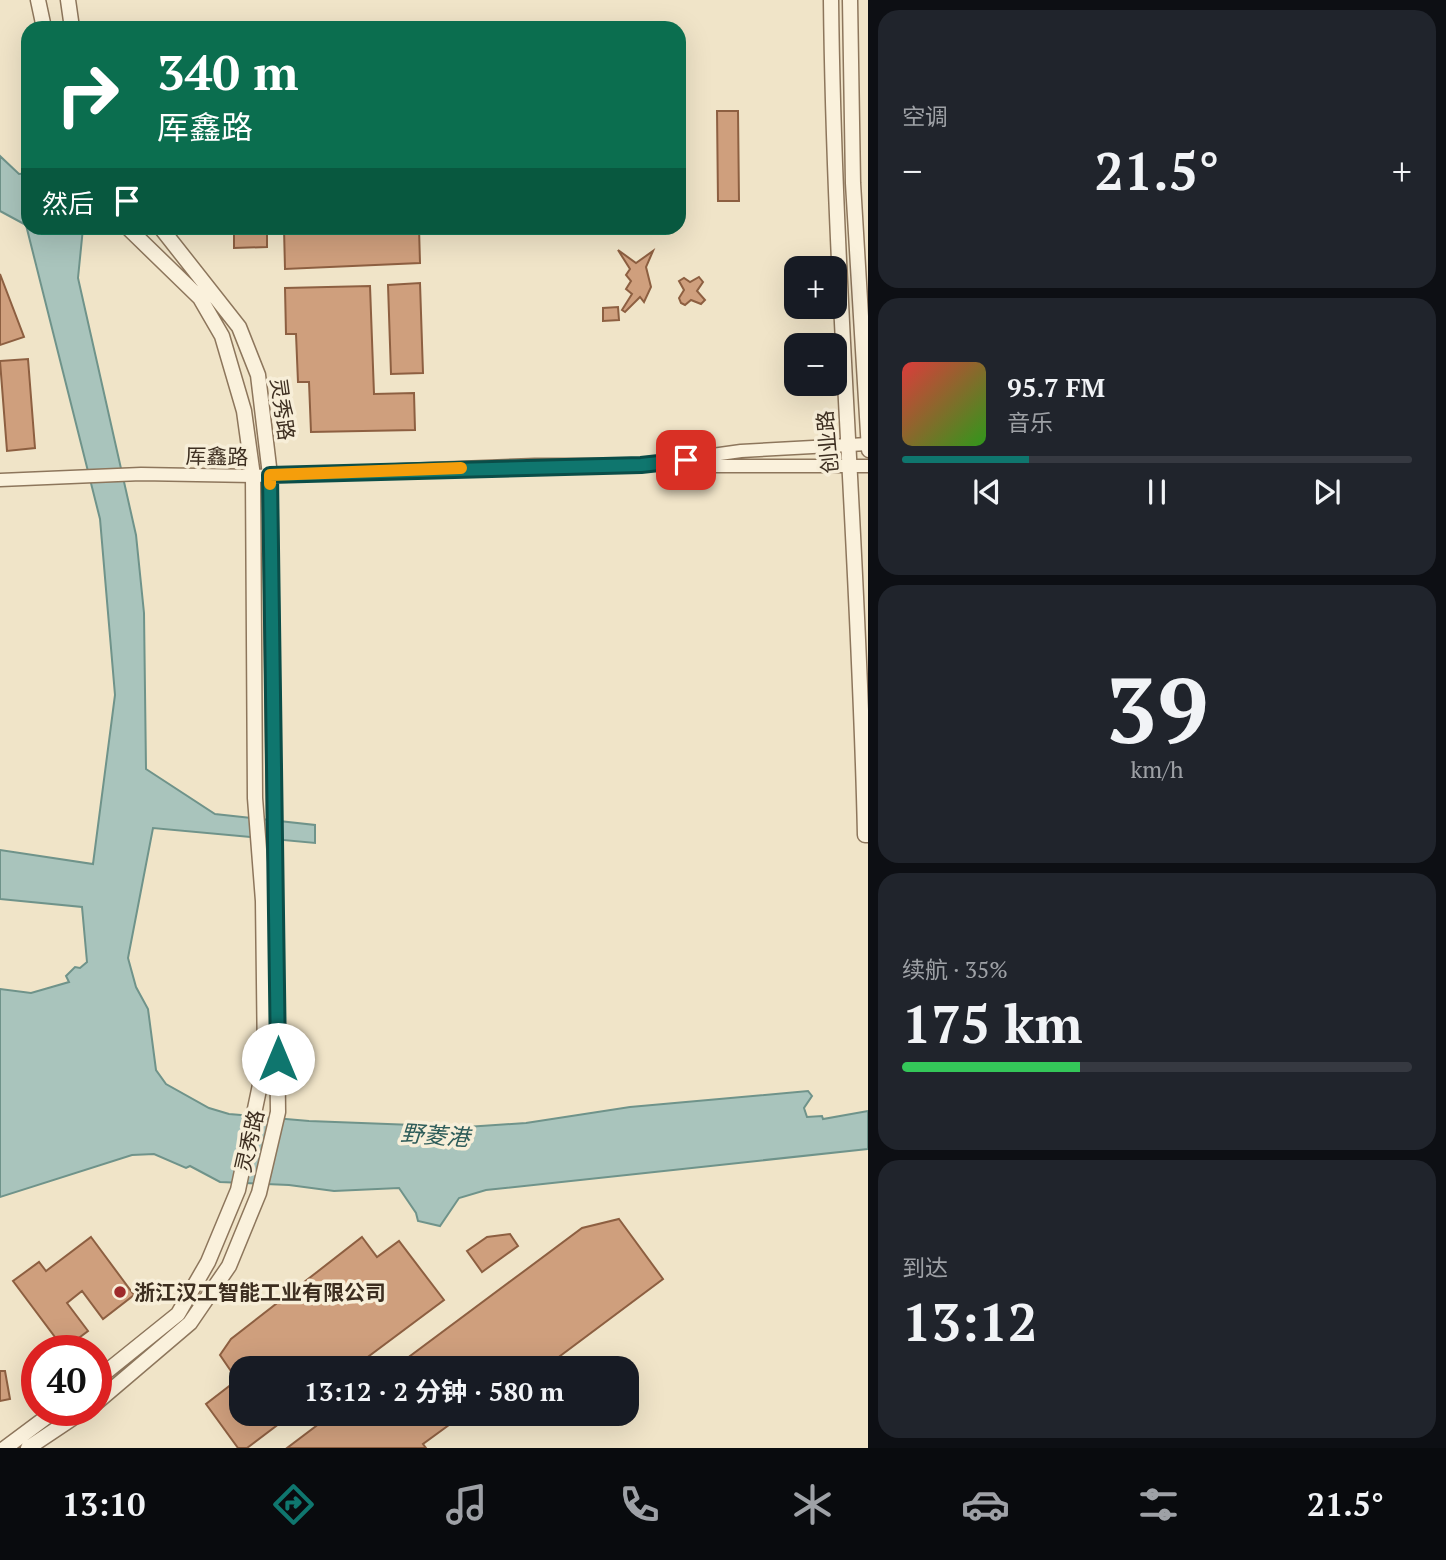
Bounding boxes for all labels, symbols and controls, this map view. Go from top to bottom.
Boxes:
text: 340 m [157,39,299,104]
icon: right [42,49,133,140]
text: 空调 [902,101,948,132]
text: 厍鑫路 [157,106,253,148]
text: 21.5° [1094,136,1220,205]
text: − [902,146,922,196]
text: + [1392,146,1412,196]
icon: arrive [108,182,146,220]
text: 然后 [42,186,94,220]
map controls [784,256,847,396]
button: + [784,256,847,319]
button: − [784,333,847,396]
text: 95.7 FM [1007,370,1105,404]
street label: 灵秀路 [265,376,301,442]
text: 音乐 [1007,407,1053,438]
street label: 创业路 [810,409,844,475]
pin [656,430,716,490]
street label: 厍鑫路 [185,441,249,471]
icon: arrive [667,441,705,479]
icon: previous [968,473,1006,511]
icon: pause [1138,473,1176,511]
icon: next [1308,473,1346,511]
text: 39 [1106,648,1208,769]
text: km/h [1130,754,1184,785]
text: 续航 · 35% [902,954,1008,985]
text: 175 km [902,989,1083,1058]
position arrow [241,1022,315,1096]
street label: 灵秀路 [228,1107,270,1175]
water label: 野菱港 [400,1117,473,1153]
text: 到达 [902,1252,948,1283]
place label: 浙江汉工智能工业有限公司 [134,1278,386,1306]
marker: 浙江汉工智能工业有限公司 [112,1284,128,1300]
text: 13:12 [902,1287,1037,1356]
speed limit sign: 40 [21,1335,112,1426]
text: 13:12 · 2 分钟 · 580 m [304,1374,564,1408]
icon: directions [269,1480,318,1529]
icon: music [442,1480,491,1529]
icon: phone [615,1480,664,1529]
icon: climate [788,1480,837,1529]
icon: car [961,1480,1010,1529]
icon: filters [1134,1480,1183,1529]
text: 13:10 [62,1483,145,1525]
text: 21.5° [1307,1483,1384,1525]

